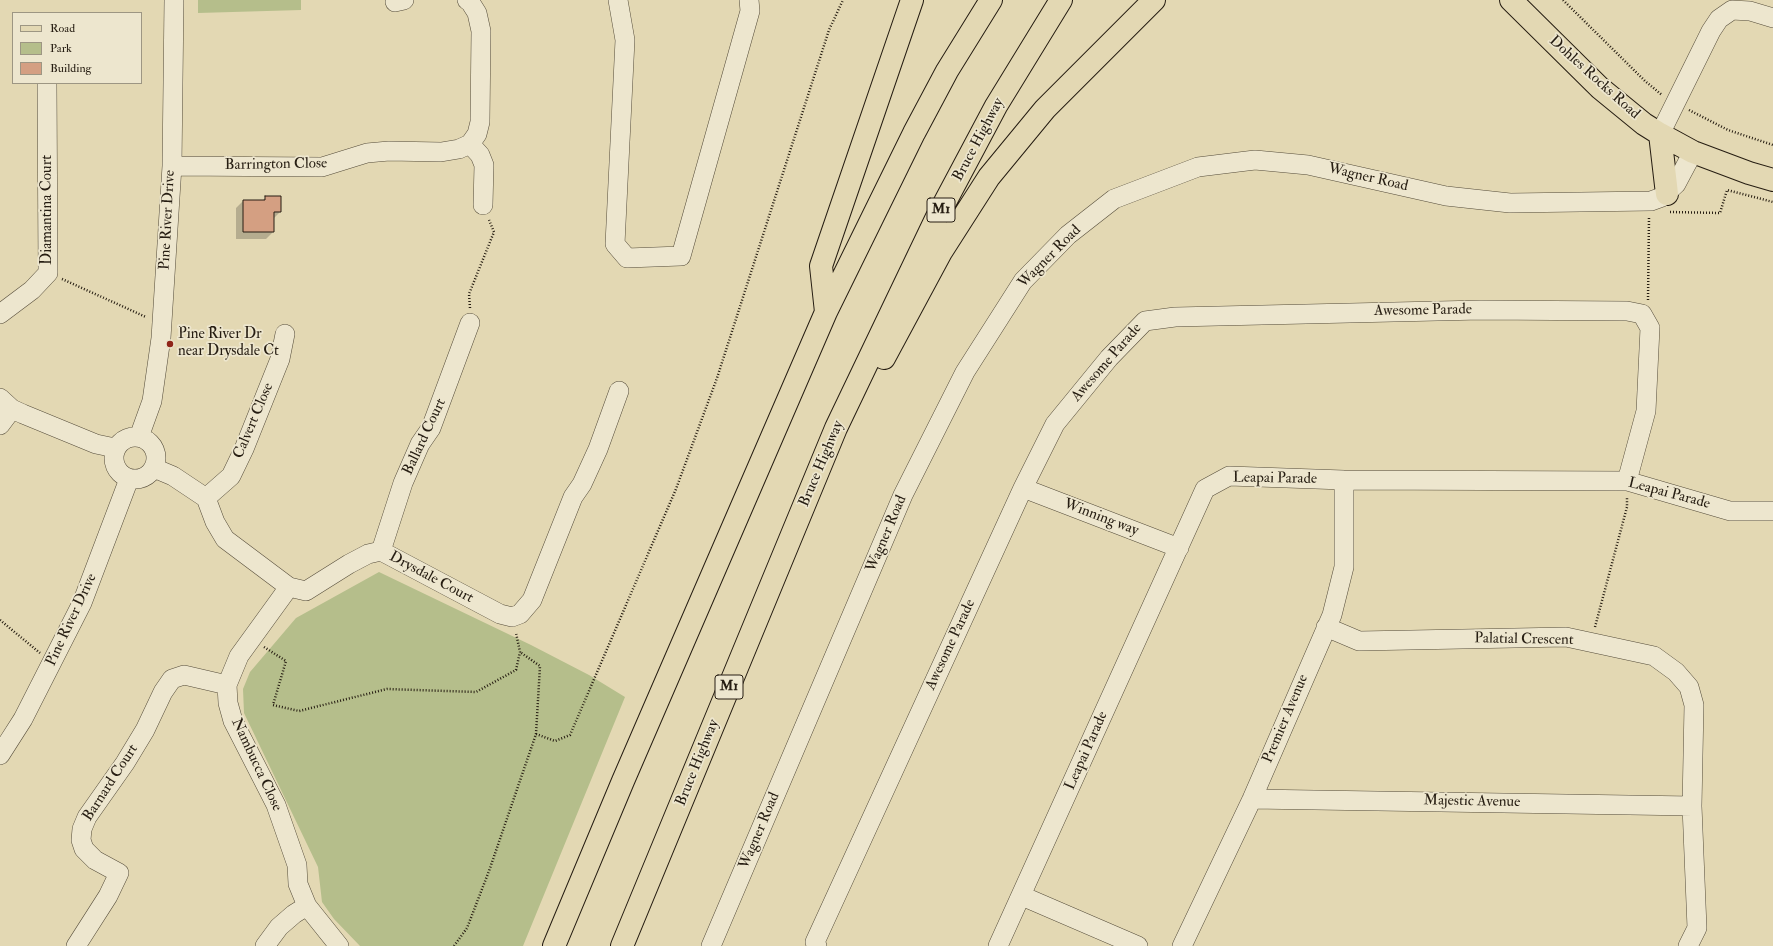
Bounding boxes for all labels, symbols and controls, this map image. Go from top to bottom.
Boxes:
legend [12,12,142,84]
text: Road [50,21,75,36]
street label: Dohles Rocks Road [1545,32,1643,124]
text: Park [50,41,72,56]
text: Building [50,61,91,76]
street label: Bruce Highway [950,95,1008,185]
street label: Diamantina Court [39,155,57,265]
street label: Barrington Close [225,155,327,175]
street label: Wagner Road [1326,160,1410,196]
street label: Pine River Drive [156,169,180,271]
road number: M1 [927,198,955,222]
street label: Wagner Road [1015,222,1085,292]
street label: Awesome Parade [1374,301,1472,321]
street label: Awesome Parade [1068,320,1146,406]
place label: Pine River Dr near Drysdale Ct [178,326,279,361]
marker: Pine River Dr near Drysdale Ct [165,339,175,349]
street label: Calvert Close [230,380,278,462]
street label: Ballard Court [399,396,451,478]
street label: Bruce Highway [796,418,848,510]
street label: Leapai Parade [1233,469,1317,489]
street label: Leapai Parade [1626,474,1712,514]
street label: Wagner Road [863,493,911,575]
street label: Winning way [1061,495,1141,541]
street label: Drysdale Court [386,548,476,608]
street label: Pine River Drive [43,571,101,669]
street label: Awesome Parade [922,597,980,693]
street label: Palatial Crescent [1474,630,1574,650]
street label: Premier Avenue [1259,672,1313,766]
road number: M1 [715,675,743,699]
street label: Leapai Parade [1062,709,1112,793]
street label: Nambucca Close [227,716,285,814]
street label: Bruce Highway [672,717,724,809]
street label: Barnard Court [80,741,142,825]
street label: Wagner Road [736,790,784,872]
street label: Majestic Avenue [1423,792,1521,812]

